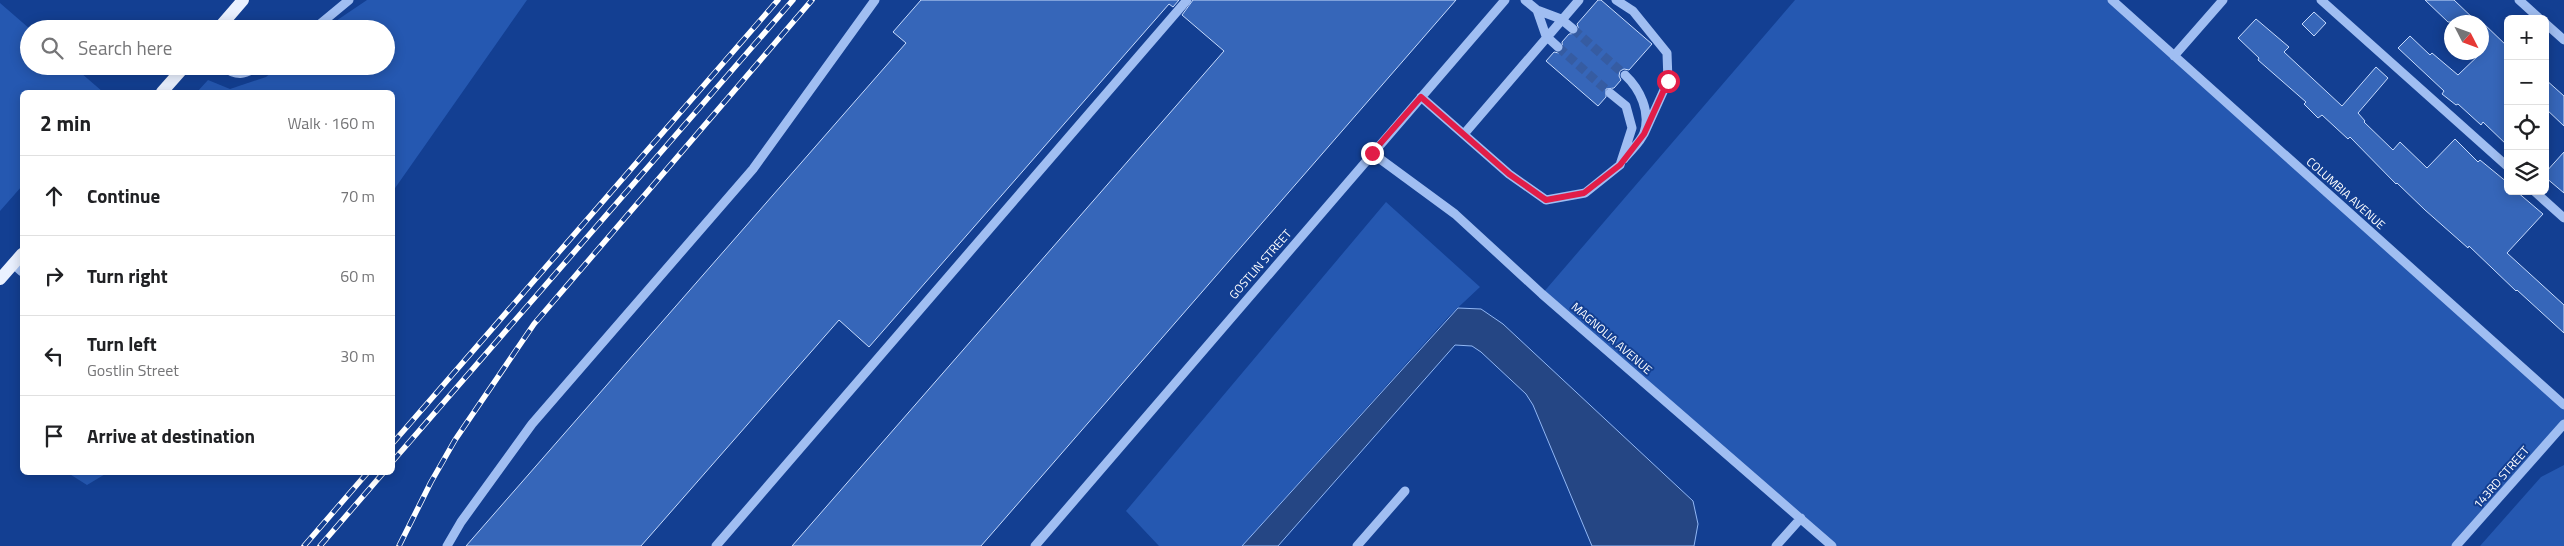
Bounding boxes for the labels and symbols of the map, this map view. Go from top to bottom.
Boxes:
north arrow [2444,15,2489,60]
route start [1657,70,1680,93]
route end [1361,142,1384,165]
street label: COLUMBIA AVENUE [2302,152,2390,234]
street label: GOSTLIN STREET [1224,224,1296,303]
street label: MAGNOLIA AVENUE [1567,297,1657,379]
street label: 143RD STREET [2468,441,2534,513]

